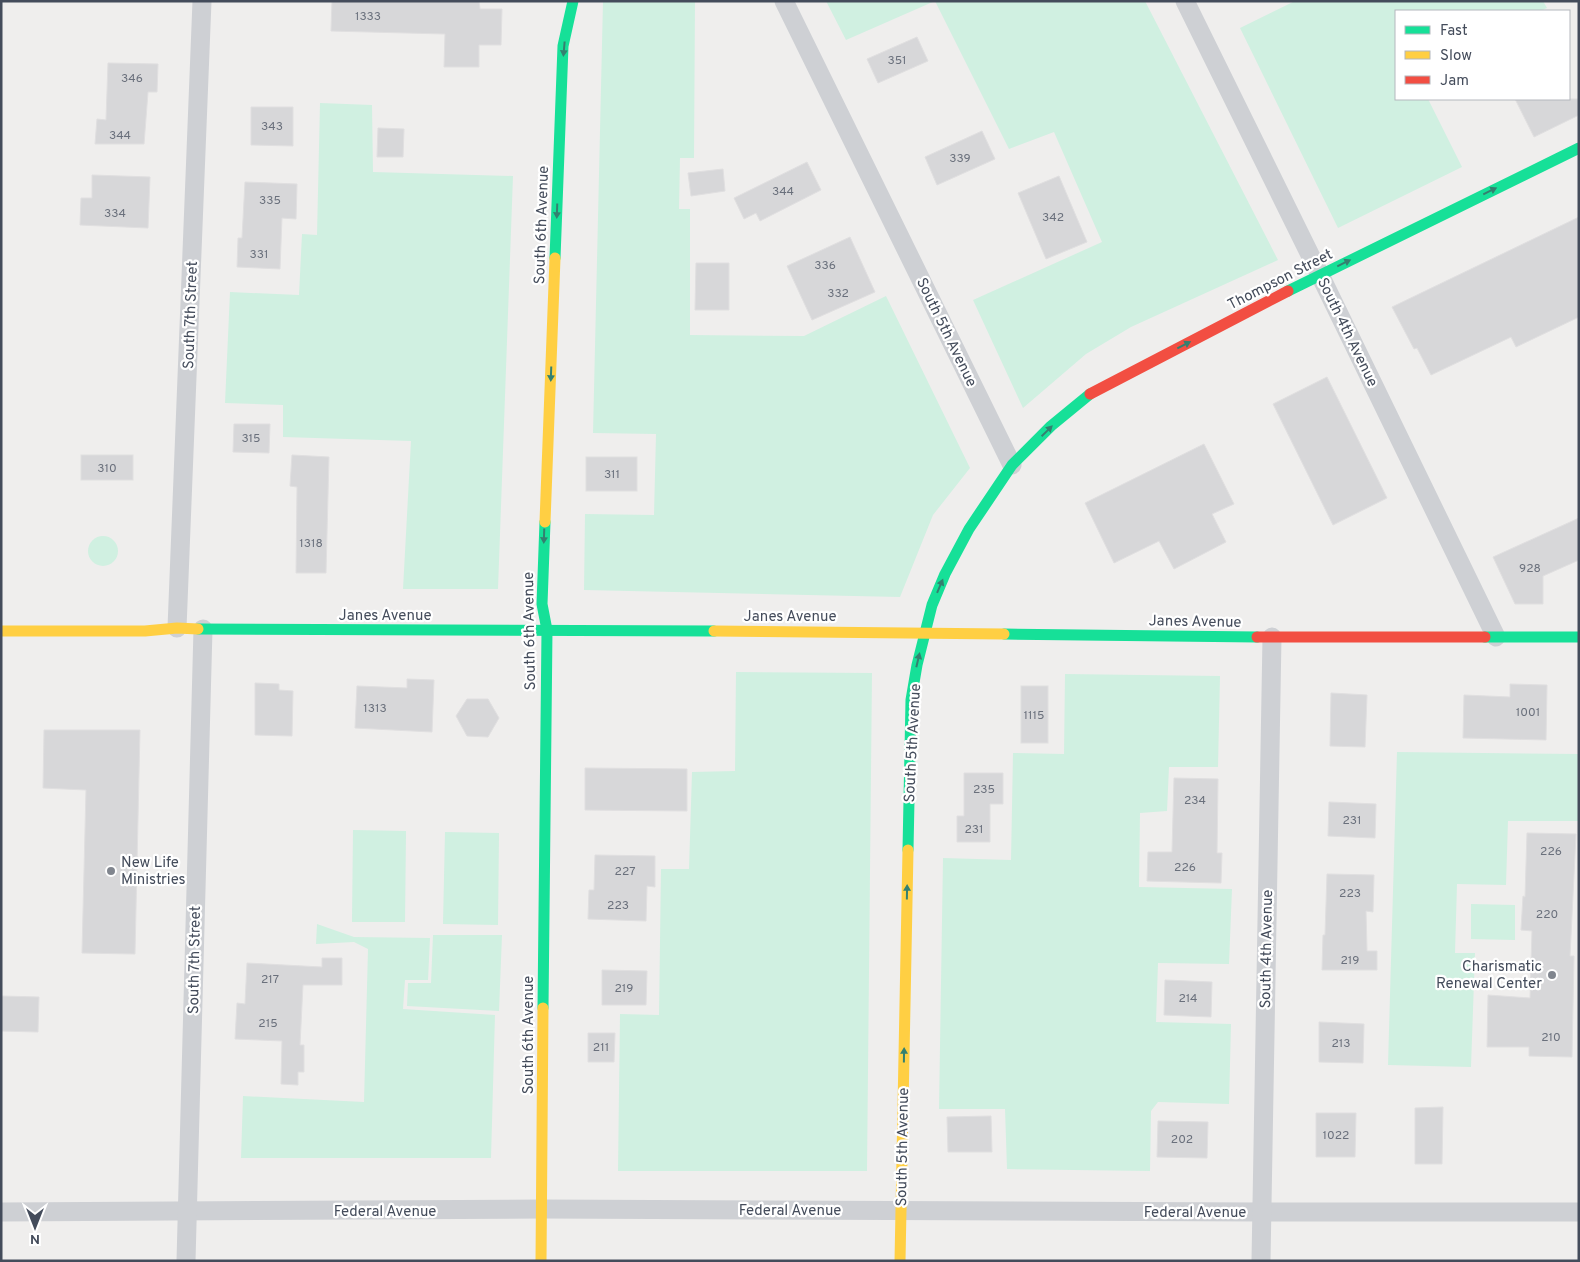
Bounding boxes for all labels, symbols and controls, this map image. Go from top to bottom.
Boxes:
house number: 1333 [355,9,381,25]
legend [1395,10,1570,100]
text: Fast [1440,22,1468,41]
one-way arrow [559,41,567,57]
text: Slow [1440,47,1472,66]
house number: 351 [887,53,907,69]
house number: 346 [121,71,143,87]
text: Jam [1440,72,1469,91]
house number: 343 [261,119,283,135]
house number: 344 [109,128,131,144]
house number: 339 [949,151,971,167]
street label: South 6th Avenue [531,165,554,285]
house number: 344 [772,184,794,200]
one-way arrow [1483,187,1497,195]
house number: 335 [259,193,281,209]
one-way arrow [553,204,561,220]
house number: 334 [104,206,126,222]
house number: 342 [1042,210,1064,226]
street label: Thompson Street [1225,246,1336,315]
house number: 331 [250,247,268,263]
house number: 336 [814,258,836,274]
one-way arrow [1337,259,1351,267]
street label: South 7th Street [180,261,203,369]
street label: South 5th Avenue [911,275,980,390]
street label: South 4th Avenue [1312,275,1381,390]
house number: 332 [827,286,849,302]
one-way arrow [1177,341,1191,349]
one-way arrow [546,366,554,382]
one-way arrow [1041,425,1053,437]
house number: 315 [241,431,261,447]
house number: 310 [97,461,117,477]
house number: 311 [604,467,620,483]
one-way arrow [540,528,548,544]
house number: 1318 [299,536,323,552]
house number: 928 [1519,561,1541,577]
street label: South 6th Avenue [520,571,541,690]
one-way arrow [937,579,945,593]
street label: Janes Avenue [339,607,431,626]
street label: Janes Avenue [744,608,836,627]
street label: Janes Avenue [1148,612,1242,633]
one-way arrow [914,653,922,668]
street label: South 5th Avenue [901,683,926,803]
house number: 1313 [363,701,387,717]
house number: 1001 [1516,705,1540,721]
house number: 1115 [1024,708,1044,724]
house number: 235 [973,782,995,798]
house number: 234 [1184,793,1206,809]
house number: 231 [1342,813,1362,829]
house number: 231 [964,822,984,838]
house number: 226 [1540,844,1562,860]
place label: New Life Ministries [121,854,186,890]
house number: 226 [1174,860,1196,876]
house number: 227 [615,864,635,880]
marker: New Life Ministries [105,865,117,877]
one-way arrow [903,884,911,900]
house number: 223 [1339,886,1361,902]
street label: South 4th Avenue [1257,889,1278,1009]
house number: 223 [607,898,629,914]
street label: South 7th Street [185,906,206,1014]
house number: 220 [1536,907,1558,923]
house number: 219 [1341,953,1359,969]
place label: Charismatic Renewal Center [1436,958,1542,994]
marker: Charismatic Renewal Center [1546,969,1558,981]
house number: 217 [261,972,279,988]
street label: South 6th Avenue [520,976,539,1094]
house number: 219 [615,981,633,997]
house number: 214 [1178,991,1198,1007]
house number: 215 [258,1016,278,1032]
house number: 210 [1541,1030,1561,1046]
house number: 213 [1331,1036,1351,1052]
house number: 211 [593,1040,609,1056]
one-way arrow [900,1046,908,1062]
street label: South 5th Avenue [893,1087,914,1207]
house number: 1022 [1323,1128,1349,1144]
house number: 202 [1171,1132,1193,1148]
north arrow [10,1202,60,1252]
street label: Federal Avenue [739,1202,841,1221]
street label: Federal Avenue [334,1203,436,1222]
street label: Federal Avenue [1144,1204,1246,1223]
text: N [30,1230,40,1247]

